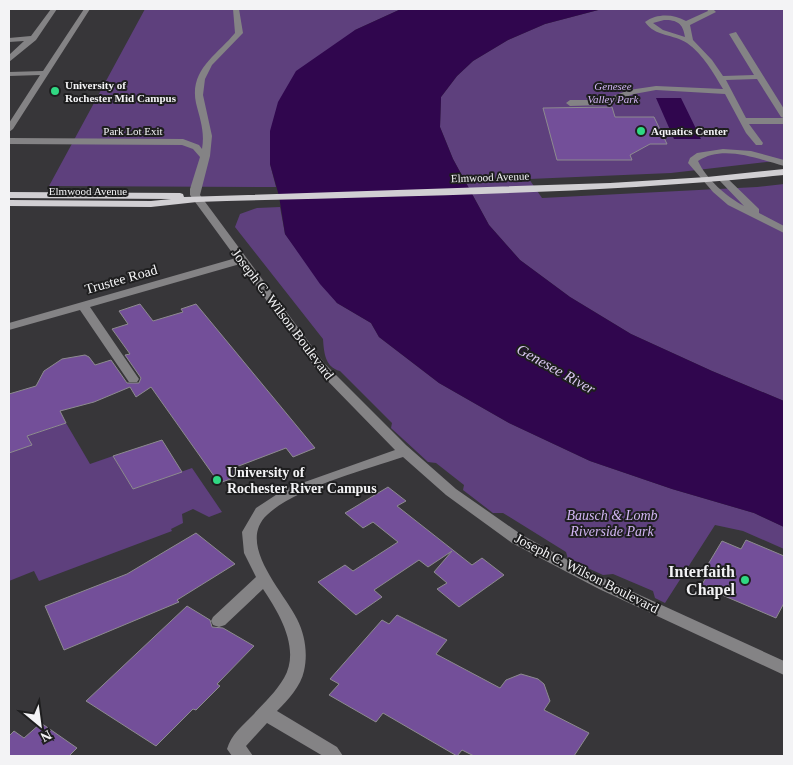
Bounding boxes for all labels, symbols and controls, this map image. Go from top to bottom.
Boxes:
place label: University of Rochester Mid Campus [65,79,177,104]
park label: Genesee Valley Park [587,80,640,105]
marker: University of Rochester Mid Campus [49,85,61,97]
street label: Park Lot Exit [103,125,163,137]
marker: Aquatics Center [635,125,647,137]
place label: Aquatics Center [651,125,728,137]
street label: Elmwood Avenue [451,170,529,184]
street label: Elmwood Avenue [49,185,127,197]
street label: Joseph C. Wilson Boulevard [229,246,337,382]
street label: Trustee Road [83,262,159,297]
water label: Genesee River [514,341,598,397]
place label: University of Rochester River Campus [227,465,377,496]
marker: University of Rochester River Campus [211,474,223,486]
park label: Bausch & Lomb Riverside Park [567,508,658,539]
street label: Joseph C. Wilson Boulevard [512,531,661,616]
place label: Interfaith Chapel [668,563,736,599]
marker: Interfaith Chapel [739,574,751,586]
north arrow [15,700,65,750]
text: N [38,727,54,745]

